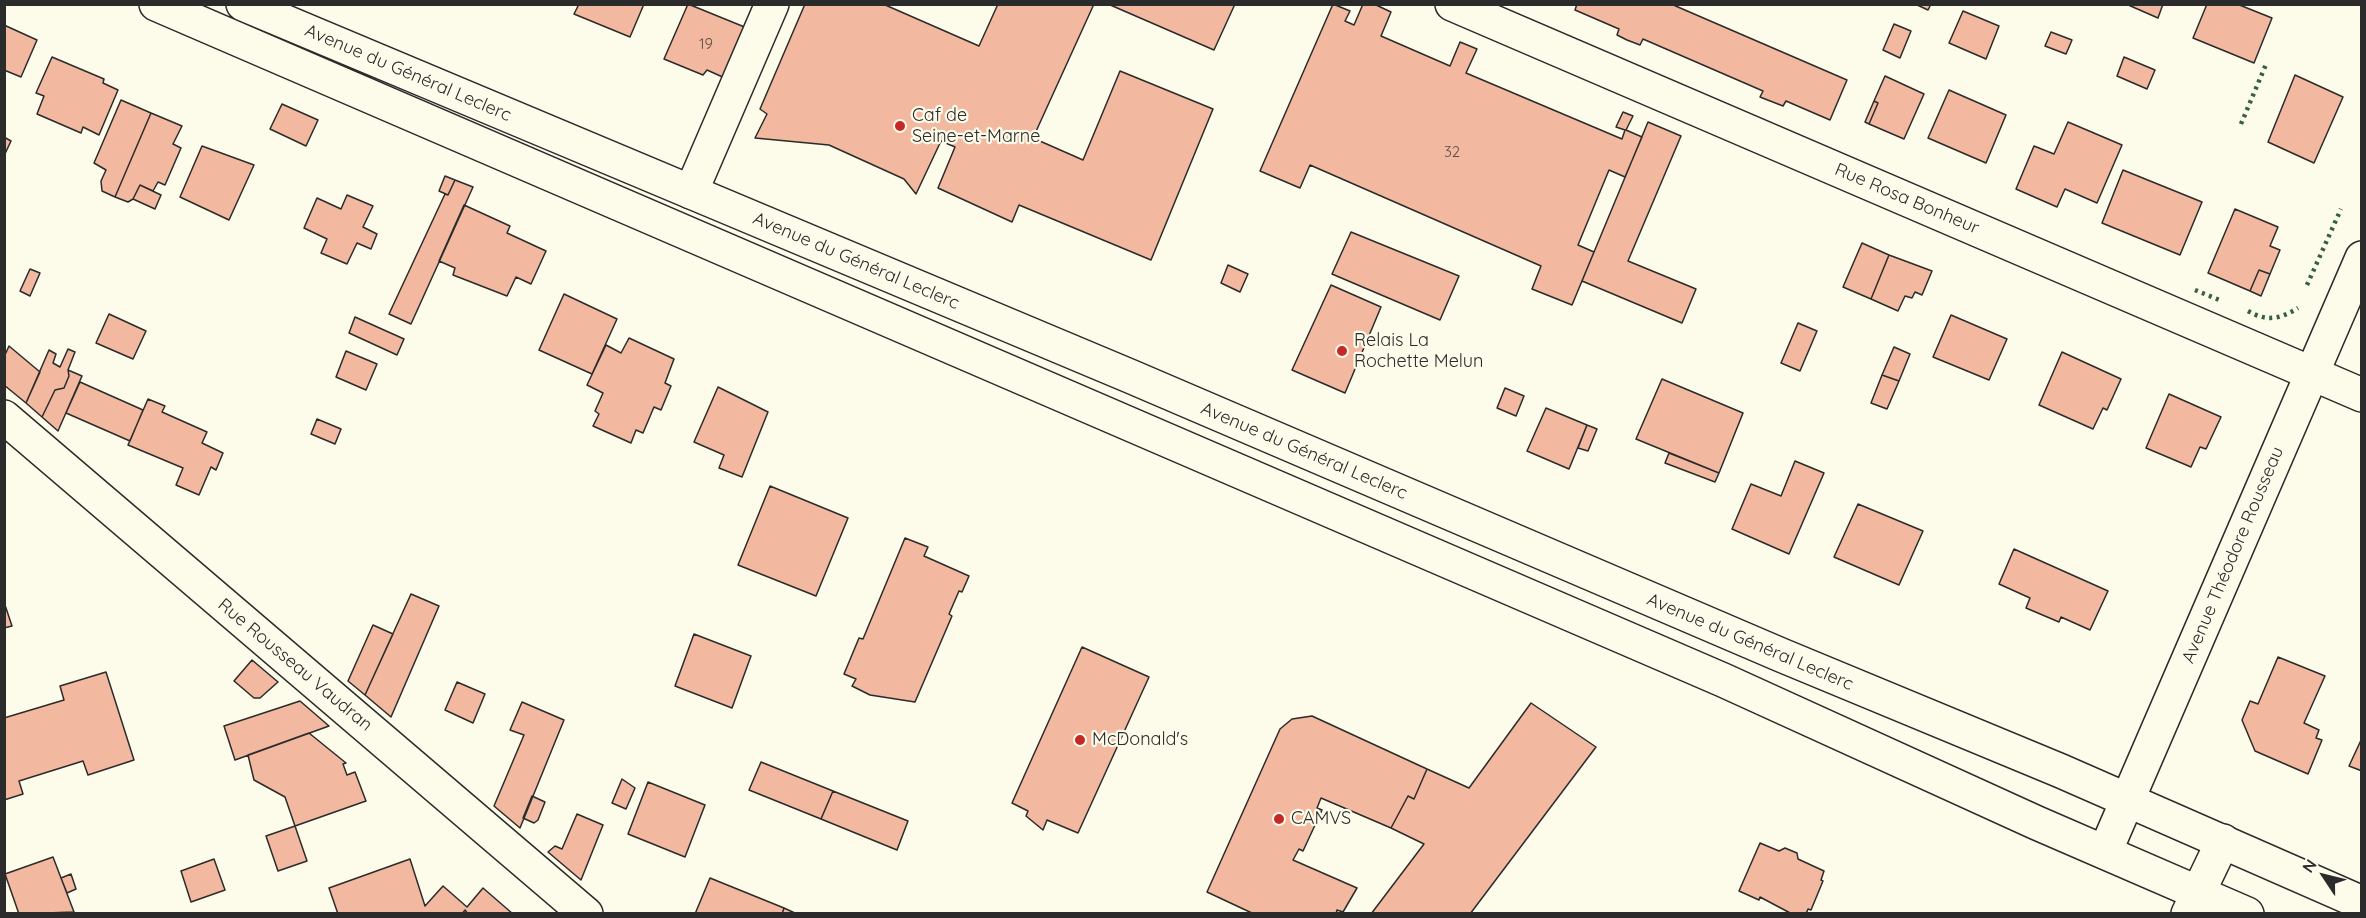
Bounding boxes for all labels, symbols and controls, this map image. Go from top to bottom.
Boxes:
street label: Avenue du Général Leclerc [302,20,514,126]
house number: 19 [699,35,713,53]
place label: Caf de Seine-et-Marne [912,105,1040,148]
marker: Caf de Seine-et-Marne [893,119,907,133]
house number: 32 [1444,143,1460,161]
street label: Rue Rosa Bonheur [1831,159,1983,239]
street label: Avenue du Général Leclerc [750,208,962,314]
place label: Relais La Rochette Melun [1354,330,1484,372]
marker: Relais La Rochette Melun [1335,344,1349,358]
street label: Avenue du Général Leclerc [1198,398,1410,504]
street label: Avenue Théodore Rousseau [2178,443,2288,667]
street label: Avenue du Général Leclerc [1644,589,1856,695]
street label: Rue Rousseau Vaudran [213,594,377,736]
place label: McDonald's [1092,729,1188,751]
marker: McDonald's [1073,733,1087,747]
place label: CAMVS [1291,808,1351,830]
marker: CAMVS [1272,812,1286,826]
north arrow [2294,846,2354,906]
text: N [2298,855,2321,876]

